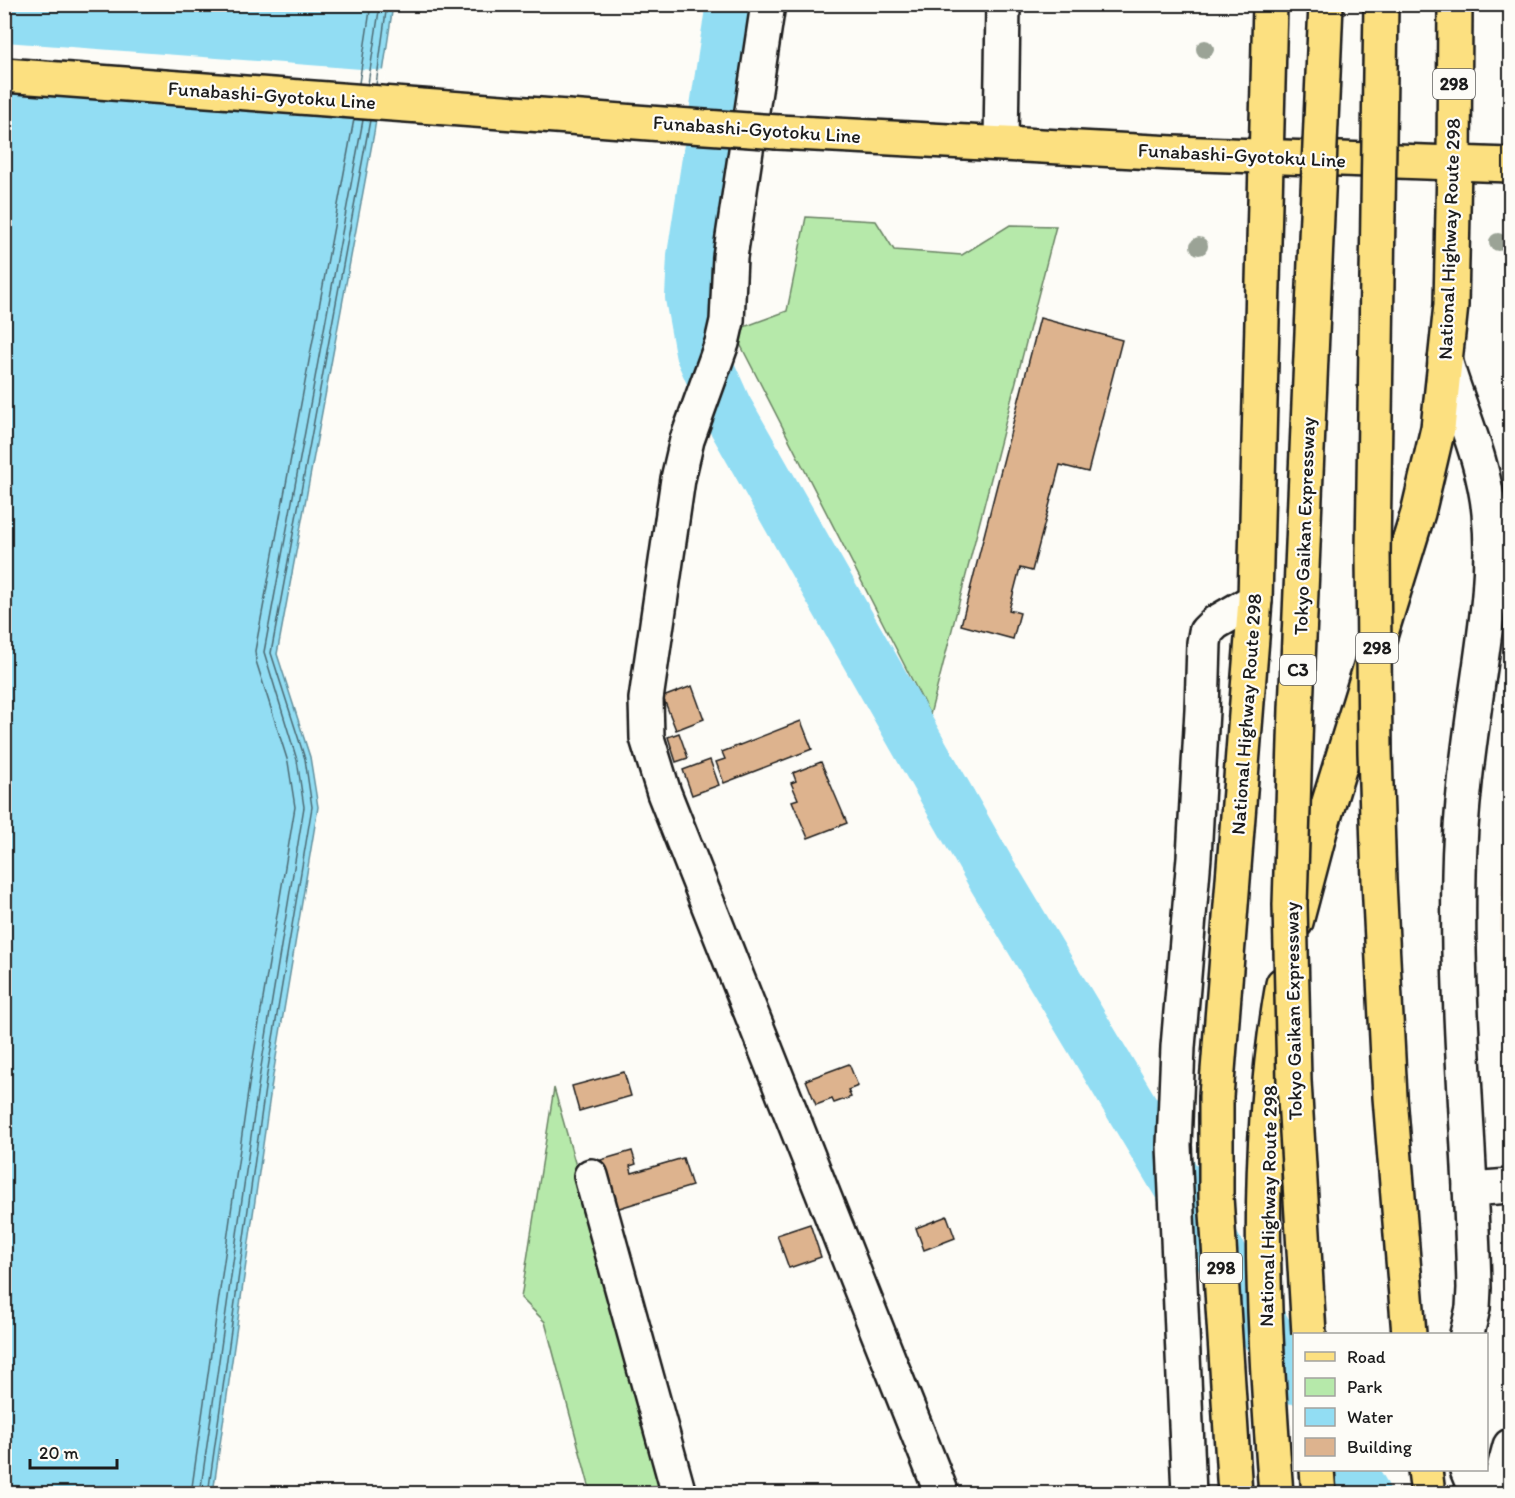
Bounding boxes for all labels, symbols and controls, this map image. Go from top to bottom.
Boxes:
road number: 298 [1433,69,1475,99]
street label: Funabashi-Gyotoku Line [167,76,377,114]
street label: Funabashi-Gyotoku Line [652,110,862,148]
street label: National Highway Route 298 [1433,118,1465,360]
street label: Funabashi-Gyotoku Line [1137,138,1347,172]
street label: Tokyo Gaikan Expressway [1288,416,1320,636]
street label: National Highway Route 298 [1226,592,1266,835]
road number: 298 [1356,633,1398,663]
road number: C3 [1280,655,1316,685]
street label: Tokyo Gaikan Expressway [1279,901,1307,1120]
street label: National Highway Route 298 [1254,1085,1282,1327]
road number: 298 [1200,1253,1242,1283]
legend [1293,1333,1488,1471]
text: Road [1347,1346,1386,1368]
text: Park [1347,1376,1382,1398]
text: Water [1347,1406,1393,1428]
scale bar [30,1432,117,1470]
text: Building [1347,1436,1413,1458]
text: 20 m [39,1442,79,1464]

